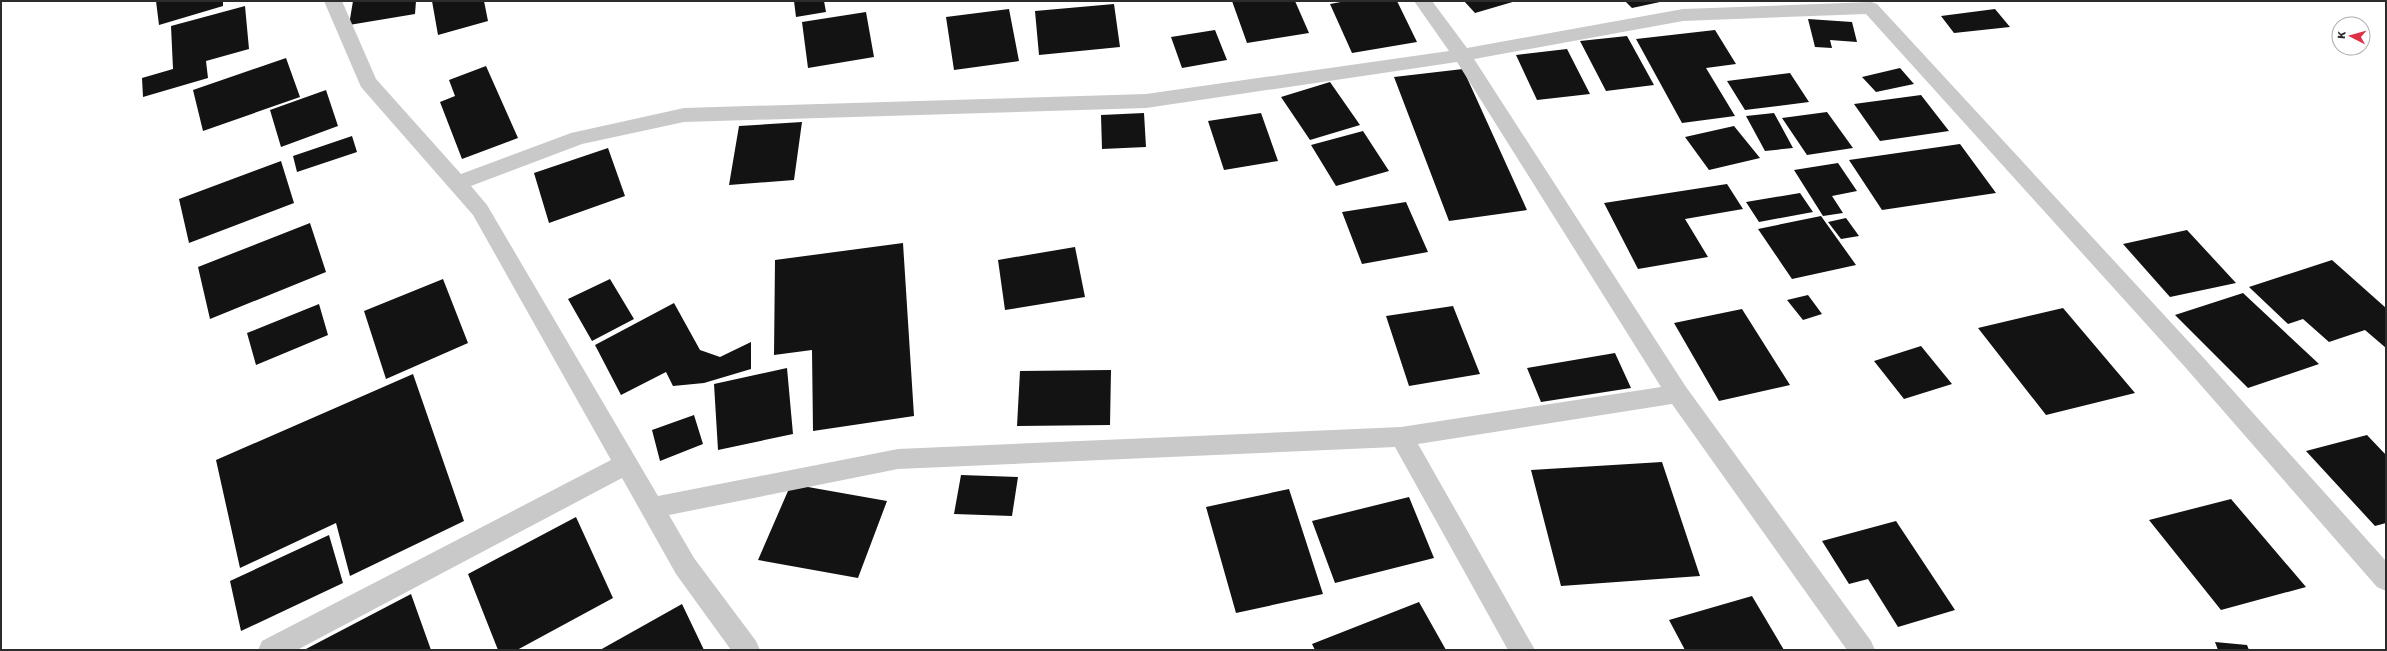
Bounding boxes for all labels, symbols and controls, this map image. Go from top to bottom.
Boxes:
north arrow [2331,16,2371,56]
text: K [2335,30,2348,39]

